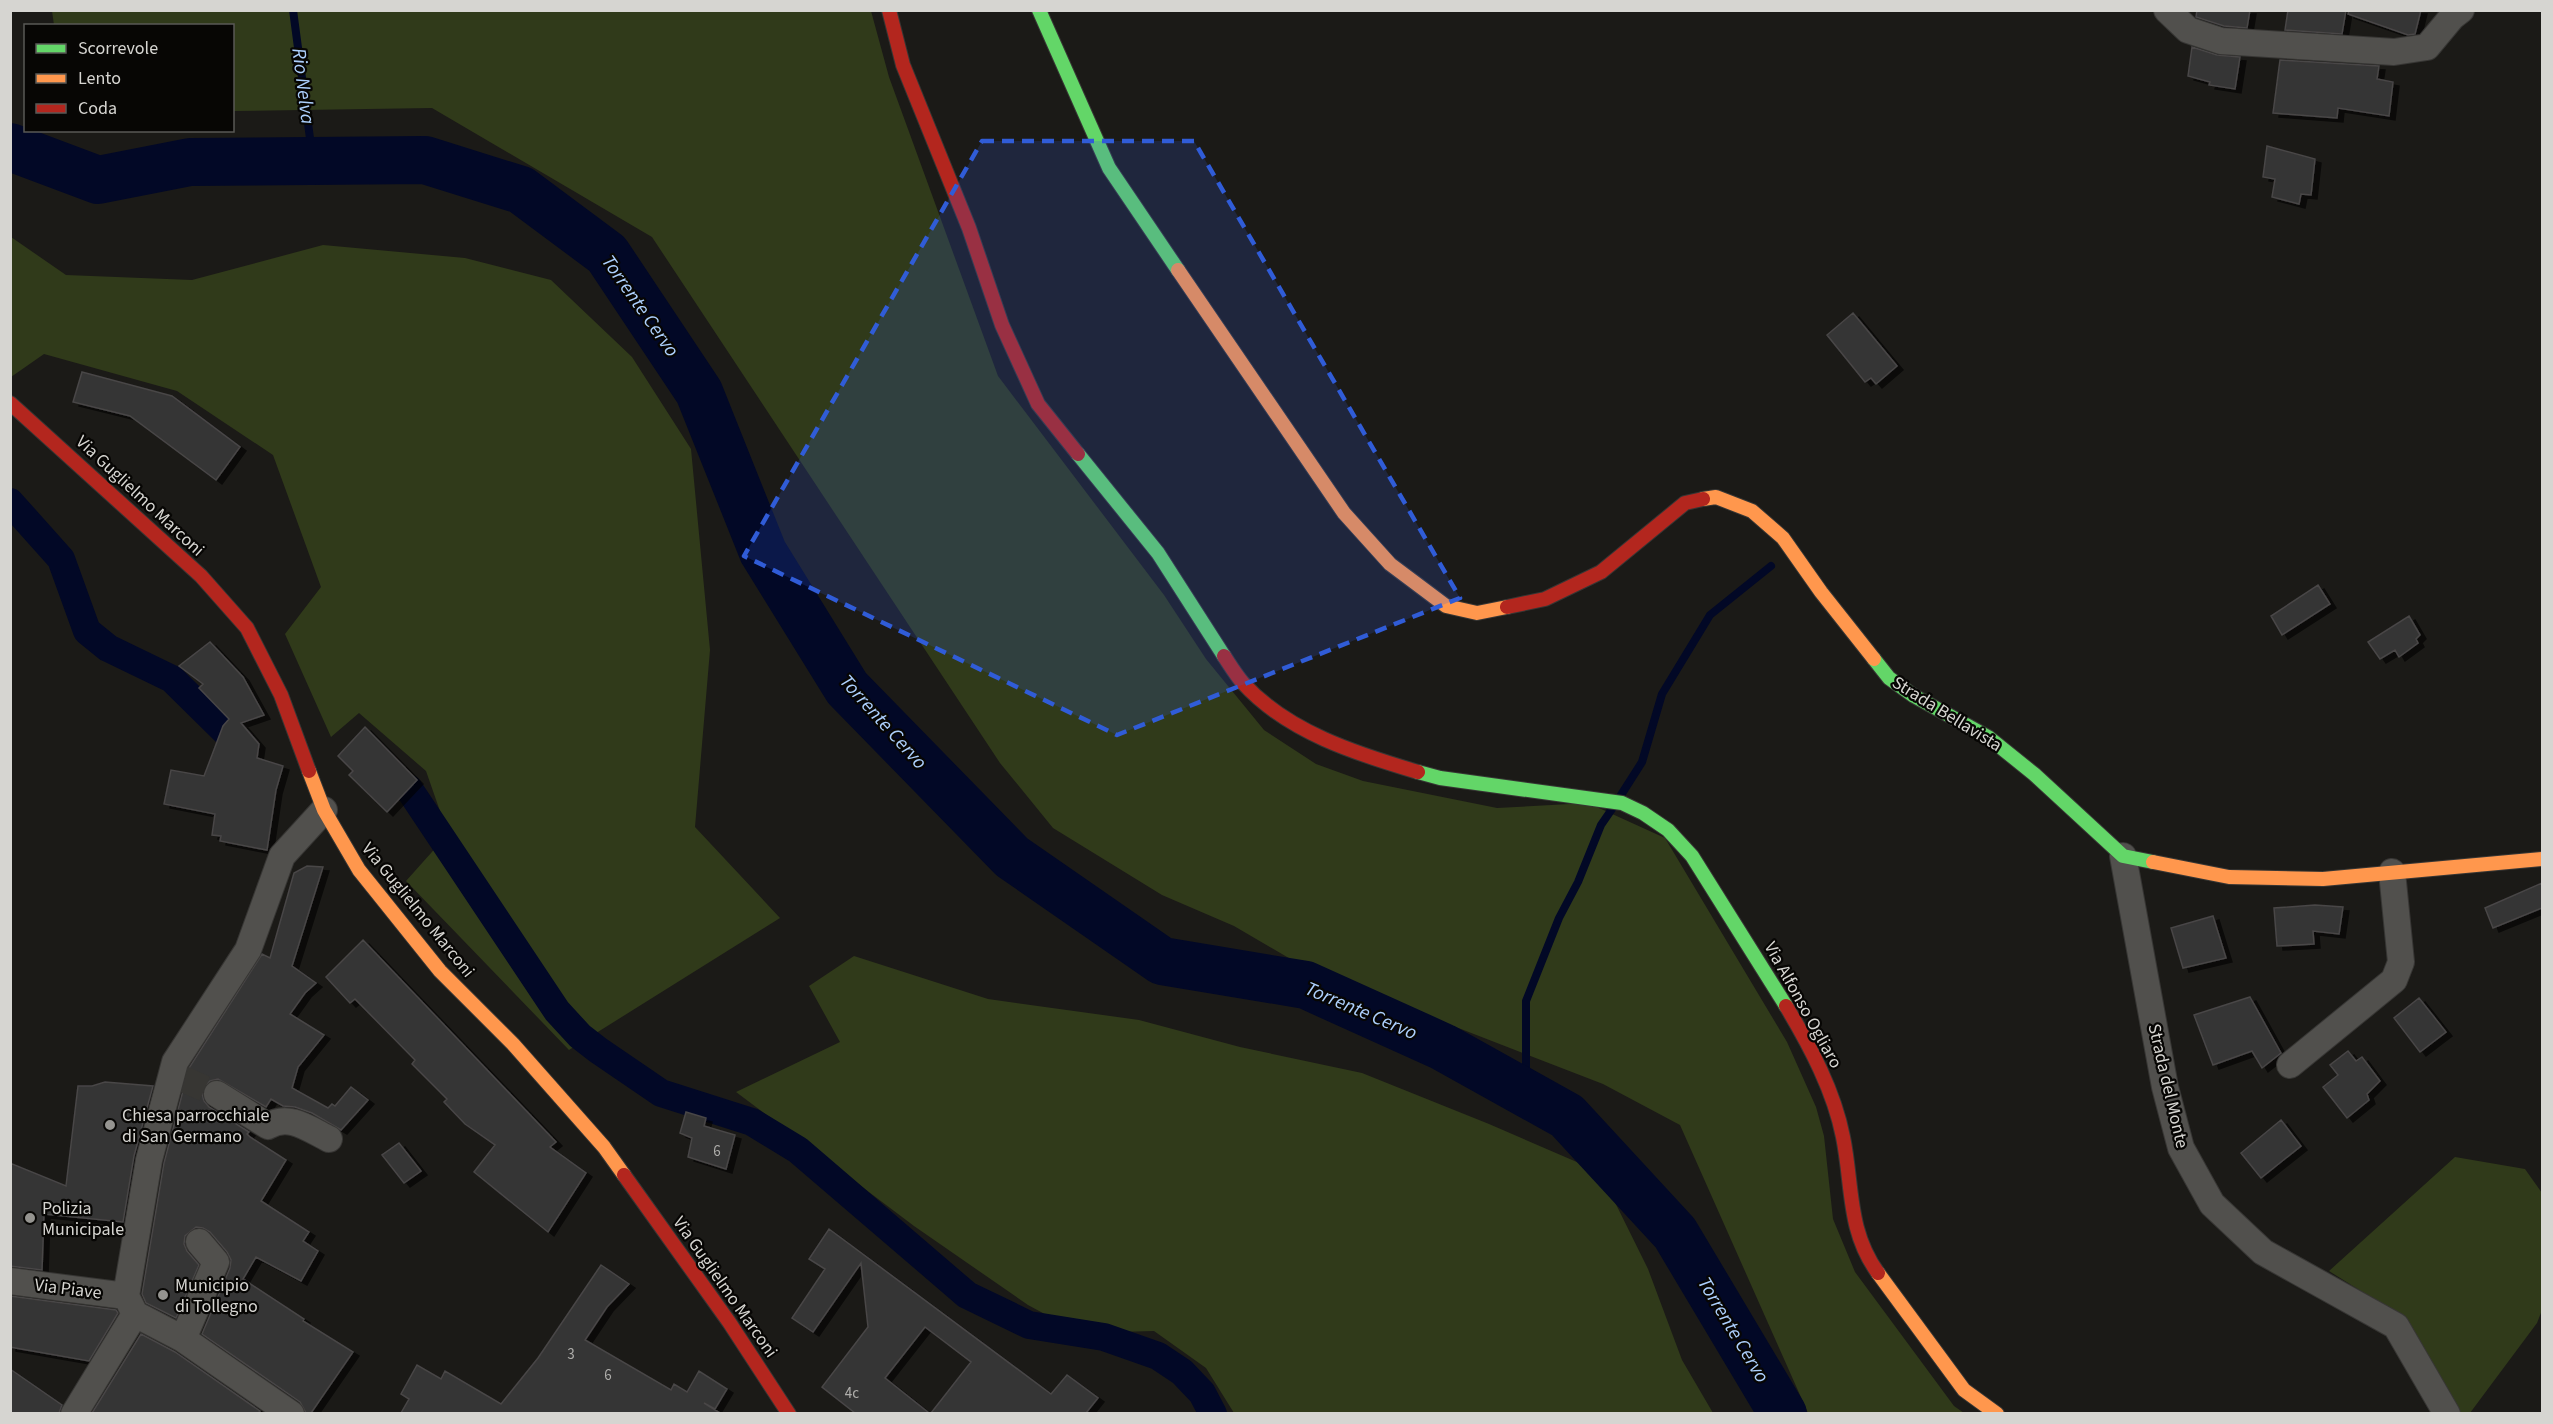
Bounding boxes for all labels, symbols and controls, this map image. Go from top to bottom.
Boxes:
legend [24,24,234,132]
text: Scorrevole [78,36,158,61]
water label: Rio Nelva [284,46,322,126]
text: Lento [78,66,121,91]
text: Coda [78,96,117,121]
water label: Torrente Cervo [594,249,686,363]
street label: Via Guglielmo Marconi [70,430,210,562]
water label: Torrente Cervo [833,668,933,776]
street label: Strada Bellavista [1887,670,2007,758]
street label: Via Guglielmo Marconi [356,837,480,983]
street label: Via Alfonso Ogliaro [1758,937,1848,1073]
water label: Torrente Cervo [1301,975,1421,1047]
street label: Strada del Monte [2141,1021,2195,1151]
place label: Chiesa parrocchiale di San Germano [122,1103,269,1149]
marker: Chiesa parrocchiale di San Germano [103,1118,117,1132]
house number: 6 [713,1141,721,1162]
place label: Polizia Municipale [42,1196,124,1242]
marker: Polizia Municipale [23,1211,37,1225]
street label: Via Guglielmo Marconi [667,1211,783,1363]
street label: Via Piave [33,1272,103,1306]
water label: Torrente Cervo [1690,1272,1776,1388]
place label: Municipio di Tollegno [175,1273,258,1319]
marker: Municipio di Tollegno [156,1288,170,1302]
house number: 3 [567,1344,575,1365]
house number: 6 [604,1365,612,1386]
house number: 4c [845,1383,859,1404]

